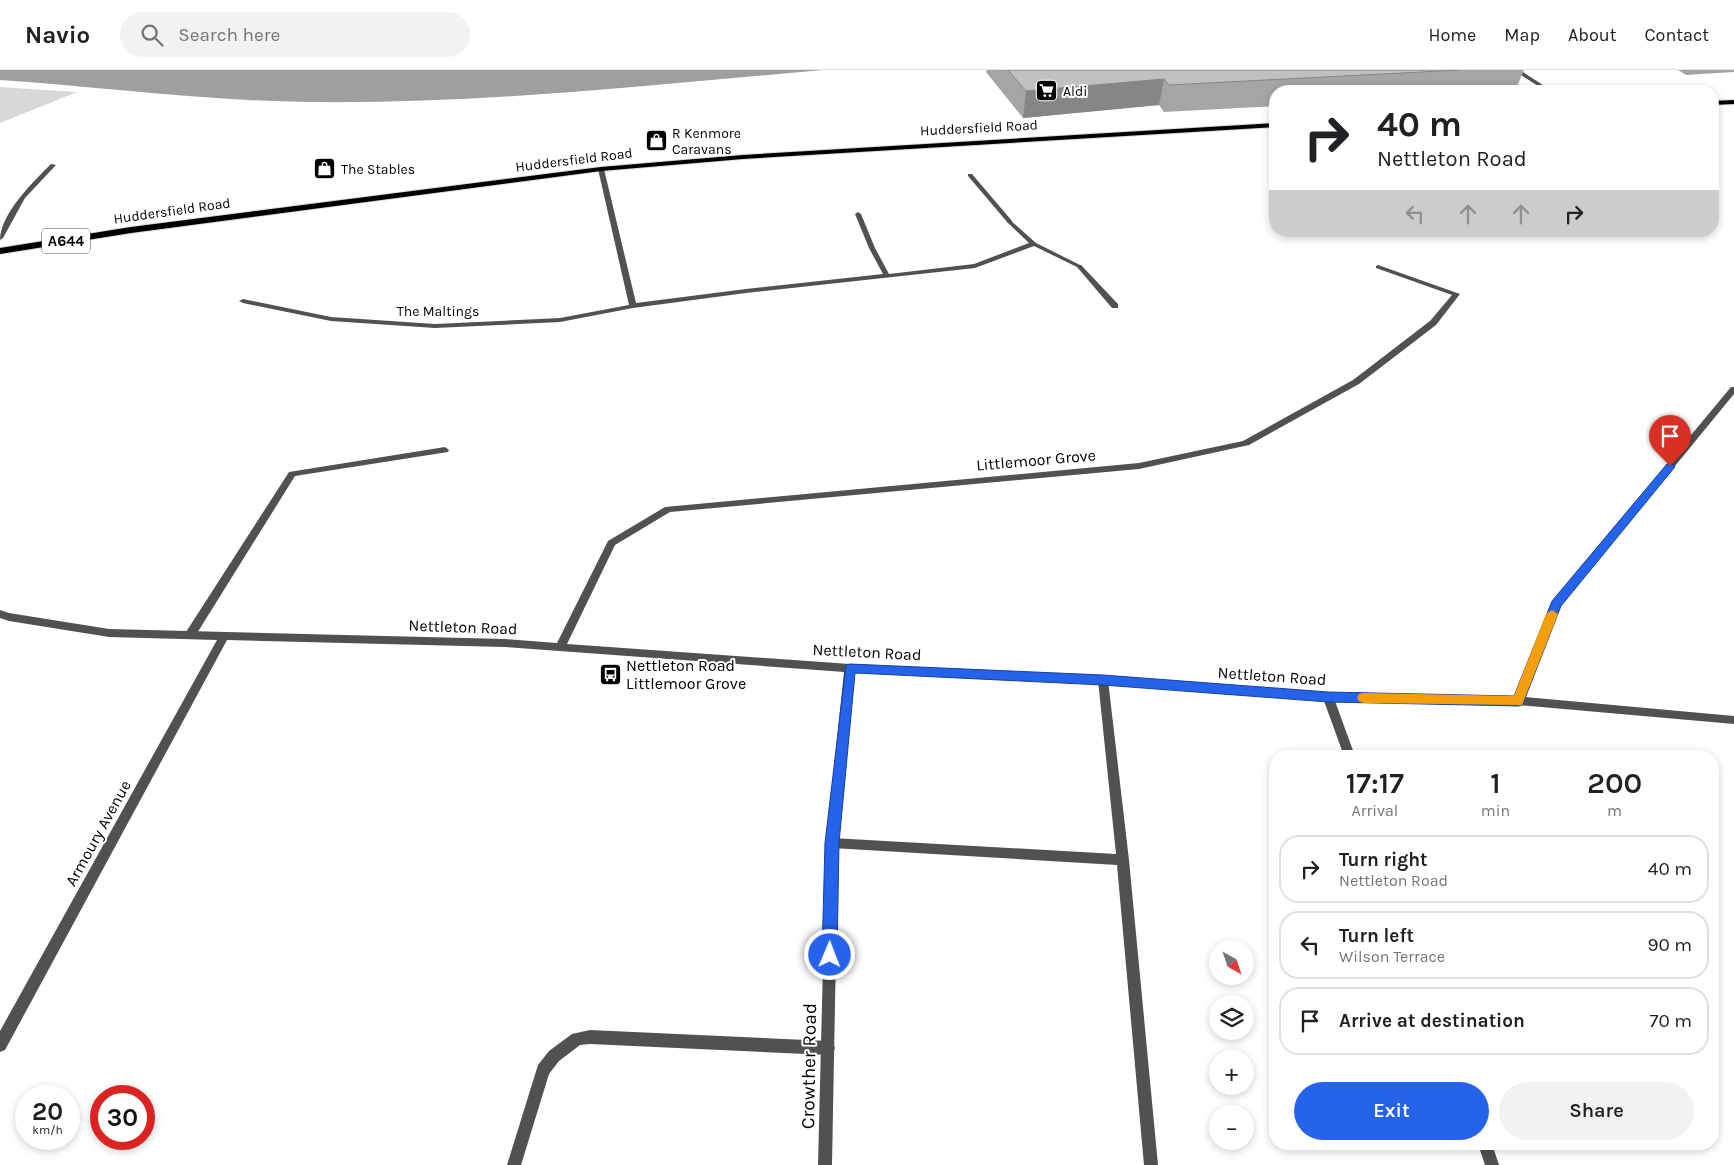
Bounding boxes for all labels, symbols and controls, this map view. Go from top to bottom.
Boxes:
search box [120,12,470,57]
text: Navio [25,21,90,49]
icon: search [138,21,166,49]
text: Search here [178,24,280,46]
text: Home [1428,24,1476,46]
text: Map [1504,24,1540,46]
text: About [1568,24,1617,46]
text: Contact [1645,24,1709,46]
supermarket icon: Aldi [1035,79,1059,103]
place label: Aldi [1063,83,1087,100]
text: 40 m [1377,104,1462,145]
icon: right [1294,105,1359,170]
street label: Huddersfield Road [920,116,1038,140]
place label: R Kenmore Caravans [672,125,741,158]
shop icon: R Kenmore Caravans [644,129,668,153]
street label: Huddersfield Road [514,144,634,176]
text: Nettleton Road [1377,146,1527,172]
shop icon: The Stables [313,157,337,181]
place label: The Stables [341,161,415,178]
street label: Huddersfield Road [112,194,232,228]
icon: left [1401,200,1429,228]
icon: ahead [1454,200,1482,228]
icon: ahead [1507,200,1535,228]
icon: right [1560,200,1588,228]
road number: A644 [42,228,90,254]
street label: The Maltings [397,303,479,320]
pin [1649,415,1691,466]
icon: arrive [1656,422,1684,450]
street label: Littlemoor Grove [975,445,1097,475]
street label: Nettleton Road [408,616,518,638]
street label: Nettleton Road [812,640,922,664]
place label: Nettleton Road Littlemoor Grove [626,656,746,693]
bus stop icon: Nettleton Road Littlemoor Grove [598,662,622,686]
street label: Nettleton Road [1217,663,1327,689]
text: 17:17 [1346,765,1404,801]
text: 1 [1490,765,1501,801]
text: 200 [1587,765,1642,801]
street label: Armoury Avenue [61,777,135,889]
text: Arrival [1351,801,1398,820]
text: min [1481,801,1510,820]
text: m [1607,801,1622,820]
text: Turn right [1339,849,1428,871]
icon: right [1296,855,1324,883]
text: 40 m [1648,858,1692,880]
text: Nettleton Road [1339,871,1448,890]
text: Turn left [1339,925,1414,947]
position arrow [803,928,855,980]
icon: left [1296,931,1324,959]
text: 90 m [1647,934,1692,956]
north arrow [1209,940,1254,985]
map controls [1209,940,1254,1150]
text: Wilson Terrace [1339,947,1445,966]
button: layers [1209,995,1254,1040]
street label: Crowther Road [797,1003,821,1129]
icon: arrive [1296,1007,1324,1035]
text: Arrive at destination [1339,1010,1525,1032]
text: 70 m [1650,1010,1692,1032]
button: + [1209,1050,1254,1095]
button: Exit [1294,1082,1489,1140]
button: Share [1499,1082,1694,1140]
speed limit sign: 30 [90,1085,155,1150]
text: 20 [32,1097,63,1126]
button: − [1209,1105,1254,1150]
text: km/h [32,1123,63,1137]

